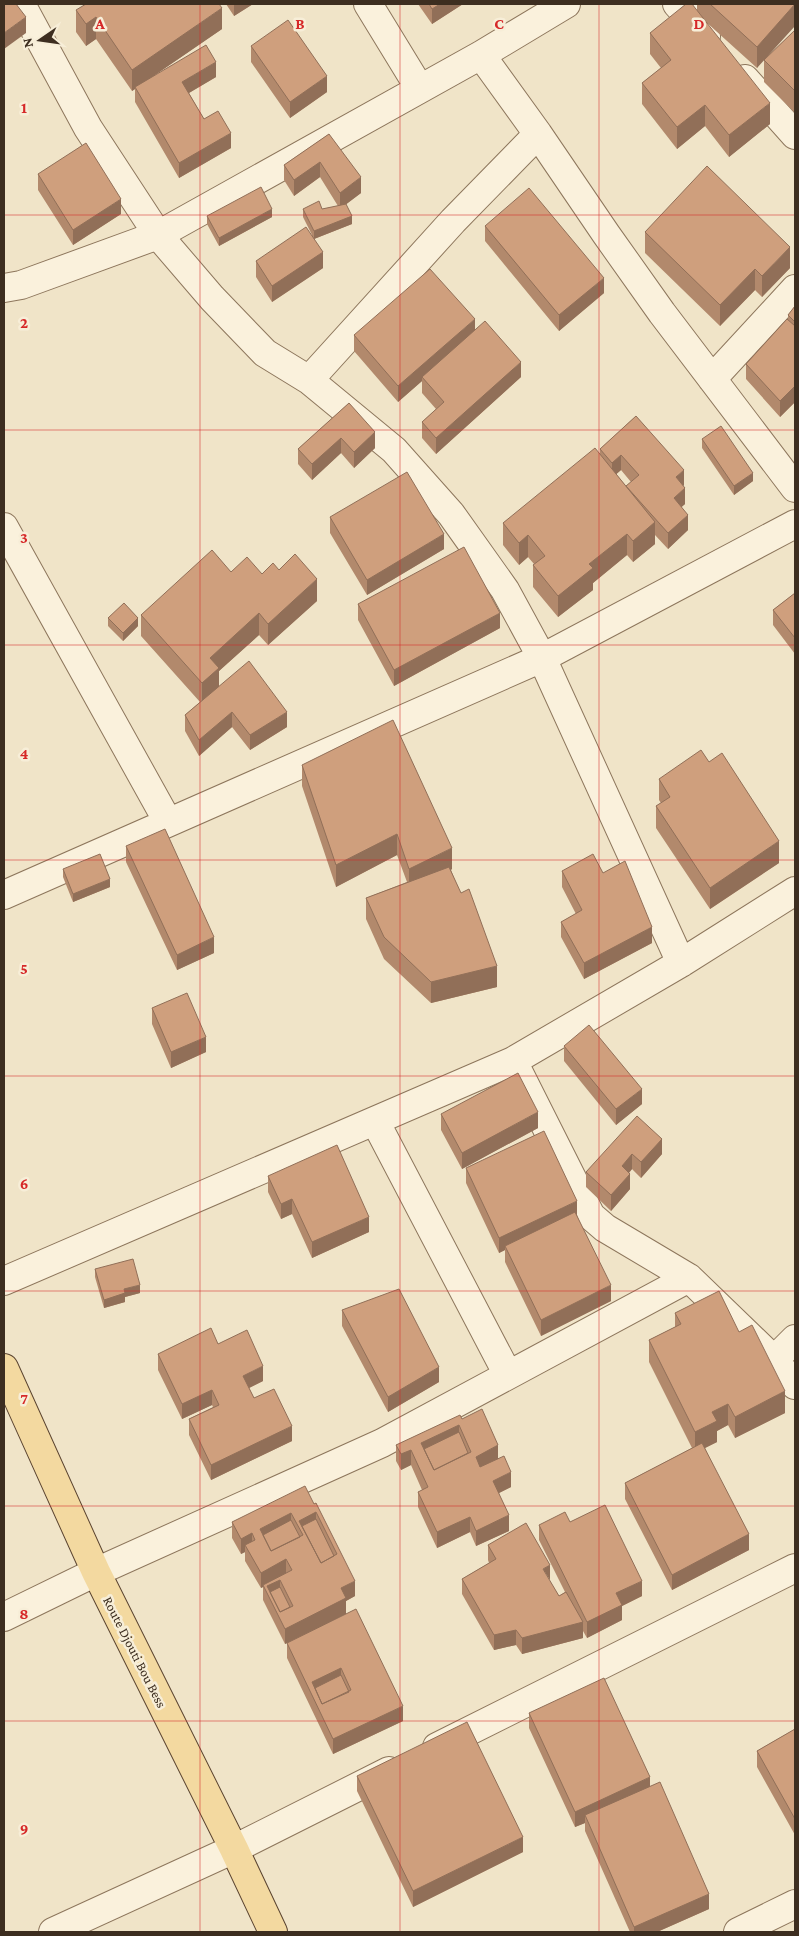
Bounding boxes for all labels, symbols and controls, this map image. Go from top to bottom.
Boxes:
north arrow [15,15,65,65]
text: A [94,15,105,32]
text: B [295,15,305,32]
text: C [494,15,504,32]
text: D [693,15,705,32]
text: N [18,36,36,49]
text: 1 [21,99,27,116]
text: 2 [20,314,28,331]
text: 3 [20,529,28,546]
text: 4 [20,745,29,762]
text: 5 [20,960,28,977]
text: 6 [20,1175,28,1192]
text: 7 [20,1390,28,1407]
street label: Route Djouti Bou Bess [99,1594,170,1711]
text: 8 [19,1605,29,1622]
text: 9 [20,1820,28,1837]

